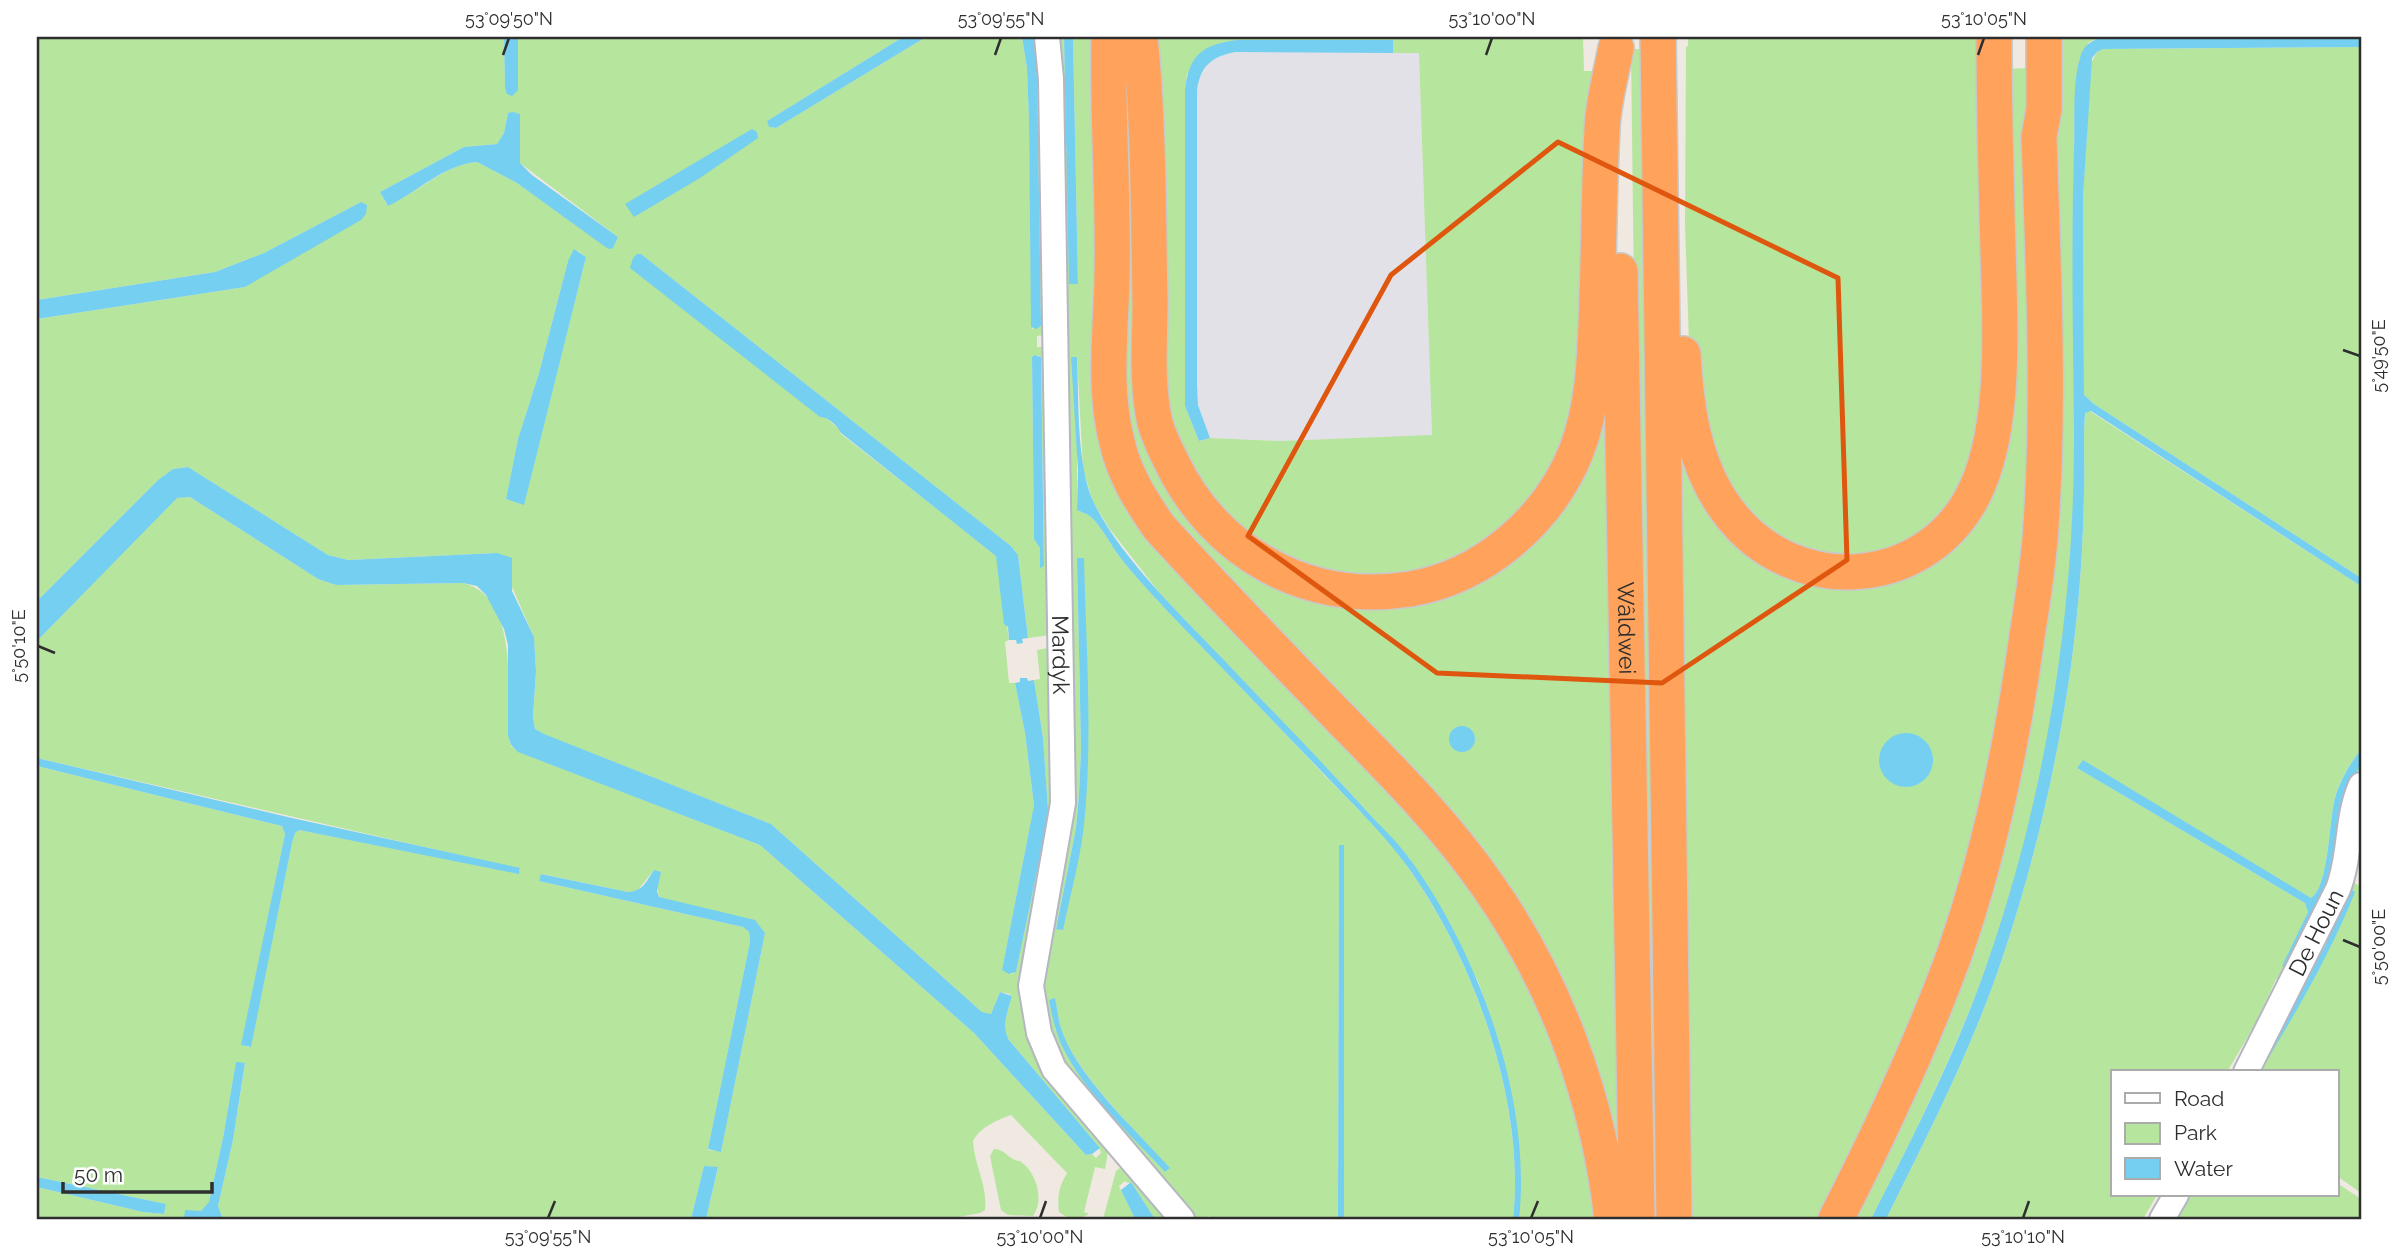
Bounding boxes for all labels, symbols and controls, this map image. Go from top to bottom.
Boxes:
text: 53°09'50"N [465,8,553,29]
text: 53°09'55"N [958,8,1044,29]
text: 53°10'00"N [1449,8,1535,29]
text: 53°10'05"N [1941,8,2027,29]
text: 5°49'50"E [2368,319,2389,393]
street label: Wâldwei [1613,581,1641,675]
text: 5°50'10"E [8,609,29,683]
street label: Mardyk [1047,615,1075,695]
street label: De Houn [2283,885,2349,980]
text: 5°50'00"E [2368,909,2389,985]
legend [2111,1070,2338,1196]
text: Road [2174,1086,2224,1111]
text: Park [2174,1120,2217,1145]
scale bar [63,1151,212,1195]
text: Water [2174,1156,2233,1181]
text: 50 m [74,1162,123,1187]
text: 53°09'55"N [505,1226,591,1247]
text: 53°10'00"N [997,1226,1083,1247]
text: 53°10'05"N [1488,1226,1574,1247]
text: 53°10'10"N [1981,1226,2065,1247]

